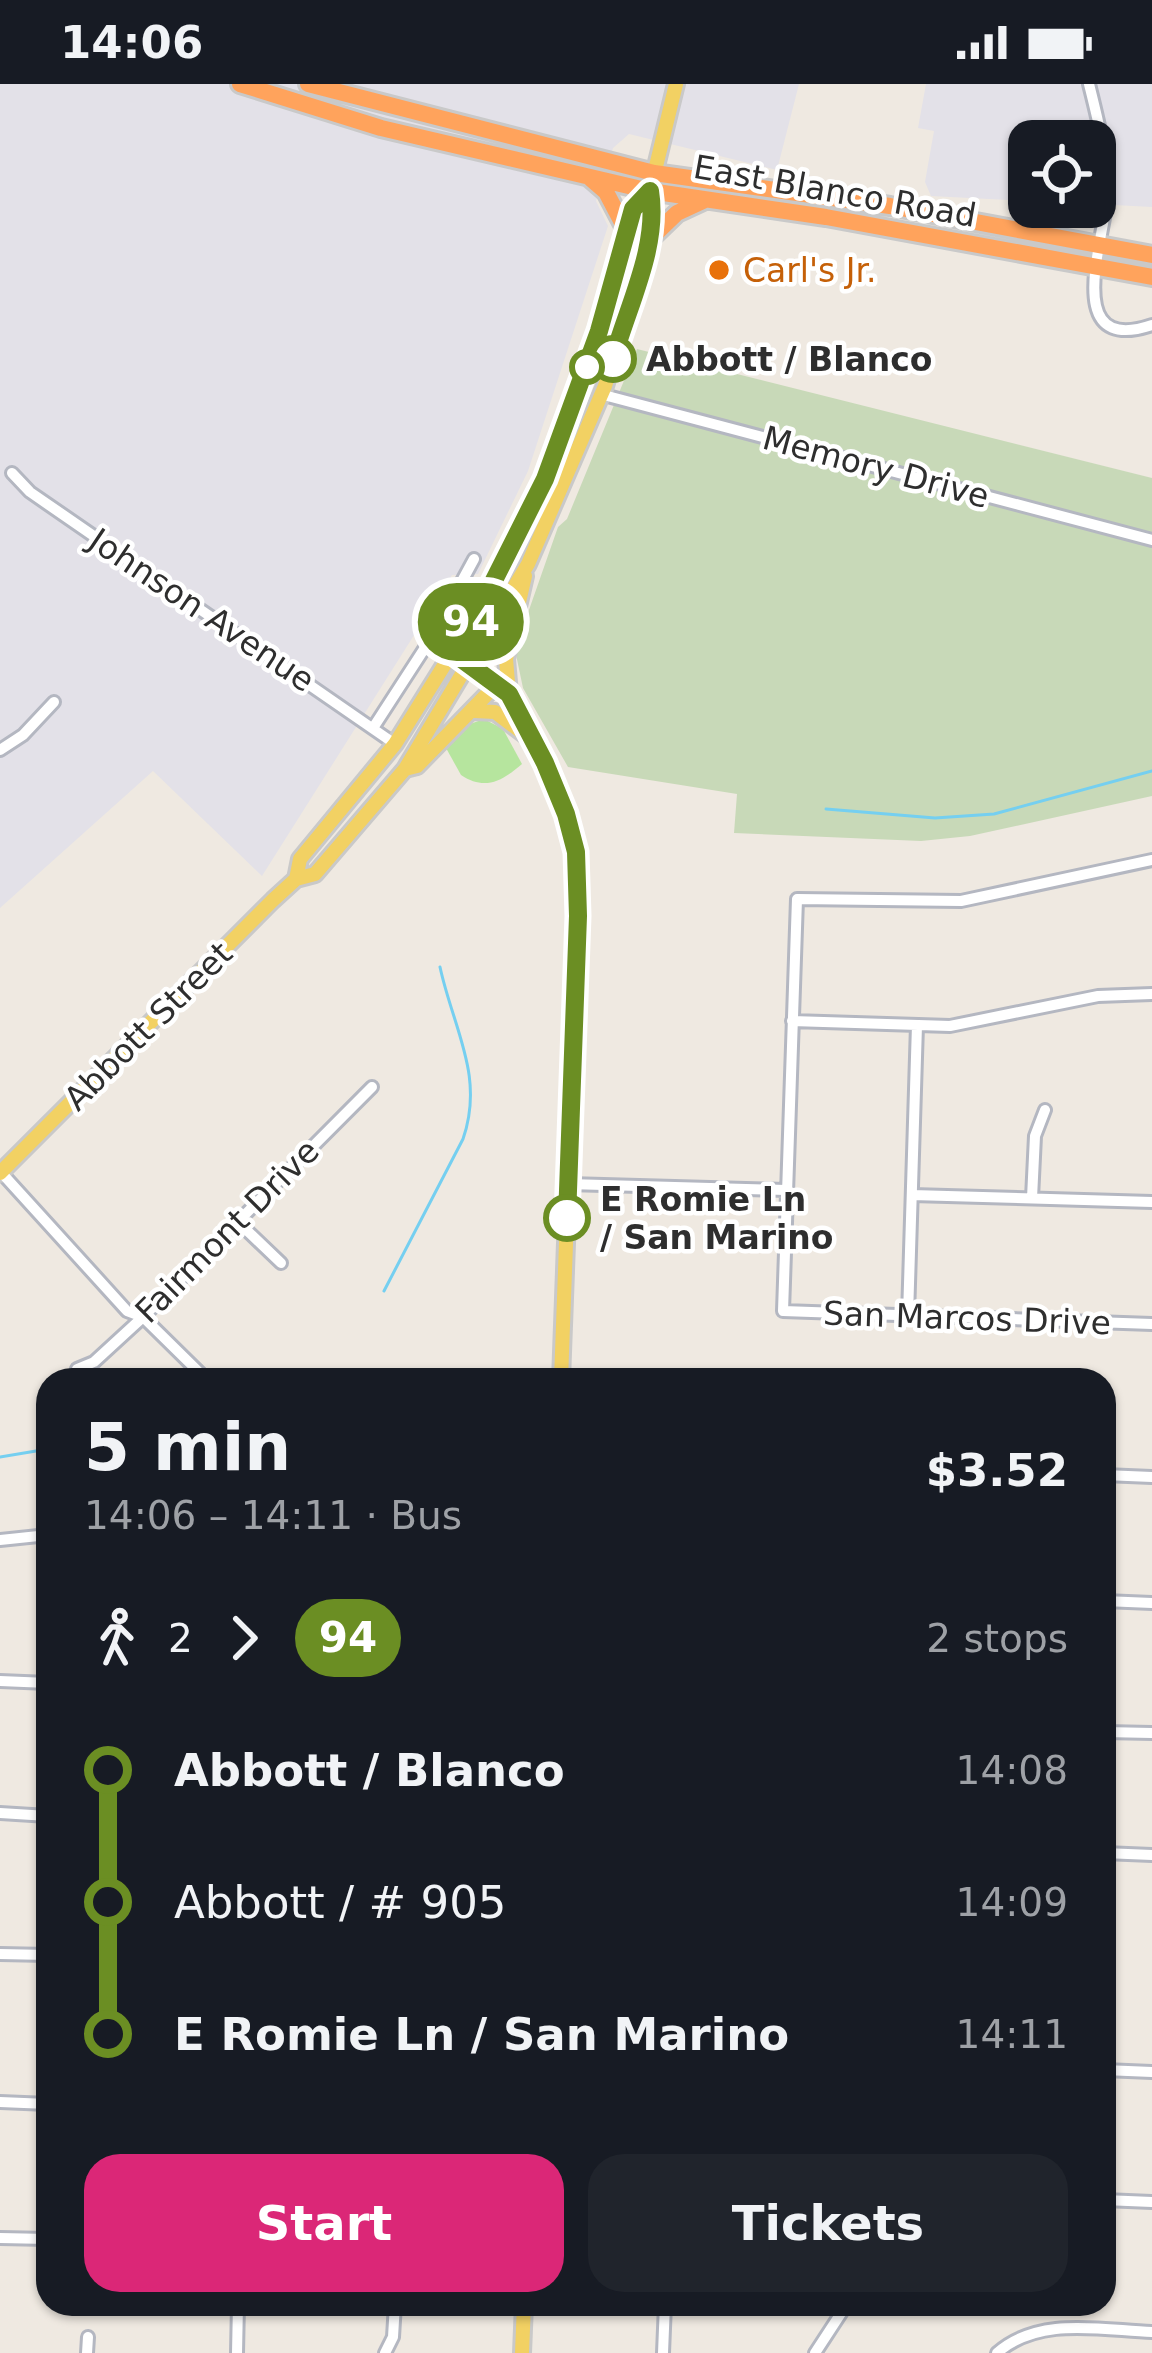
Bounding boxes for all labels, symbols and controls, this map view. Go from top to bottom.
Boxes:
text: 14:06 [60,16,203,69]
map controls [1008,120,1116,228]
button: locate [1008,120,1116,228]
street label: East Blanco Road [691,147,979,235]
place label: Carl's Jr. [743,251,877,290]
marker: Carl's Jr. [706,257,732,283]
marker: Abbott / Blanco [591,337,635,381]
place label: Abbott / Blanco [646,340,933,379]
unlabelled marker [571,351,603,383]
street label: Memory Drive [759,418,993,516]
street label: Johnson Avenue [80,519,322,700]
line badge: 94 [417,583,525,661]
text: 94 [442,597,500,646]
street label: Abbott Street [56,934,240,1118]
street label: Fairmont Drive [127,1131,327,1331]
place label: E Romie Ln / San Marino [600,1180,833,1257]
marker: E Romie Ln / San Marino [545,1196,589,1240]
street label: San Marcos Drive [822,1293,1112,1343]
text: 5 min [84,1409,291,1486]
text: $3.52 [926,1444,1068,1497]
text: 14:06 – 14:11 · Bus [84,1493,462,1538]
icon: walk [84,1605,150,1671]
icon: forward [211,1605,277,1671]
text: 94 [319,1613,377,1662]
text: 2 [168,1616,193,1661]
text: 2 stops [926,1616,1068,1661]
text: Abbott / Blanco [174,1744,565,1797]
text: 14:08 [956,1748,1068,1793]
text: Abbott / # 905 [174,1876,506,1929]
text: 14:09 [956,1880,1068,1925]
text: E Romie Ln / San Marino [174,2008,789,2061]
text: 14:11 [956,2012,1068,2057]
button: Start [84,2154,564,2292]
button: Tickets [588,2154,1068,2292]

